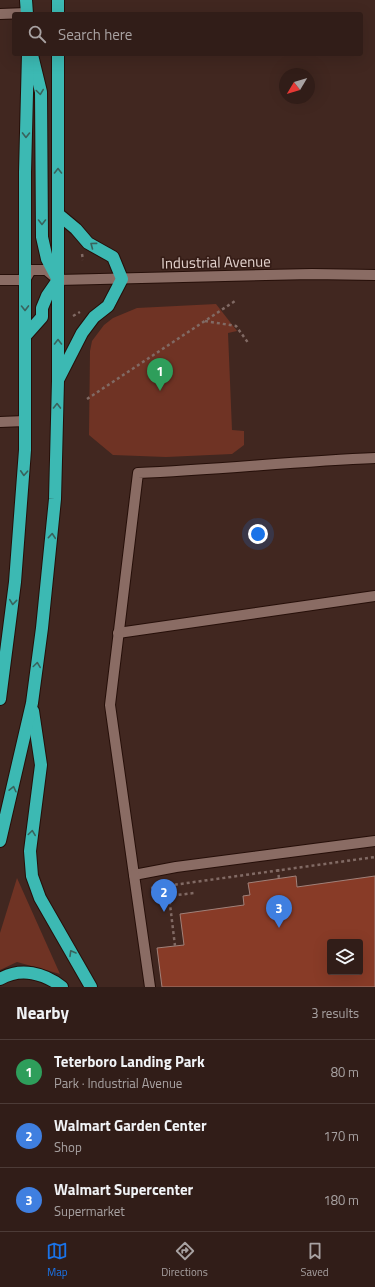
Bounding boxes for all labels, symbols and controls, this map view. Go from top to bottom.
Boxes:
search box [12,12,363,56]
icon: search [26,23,48,45]
text: Search here [58,23,132,46]
north arrow [279,68,315,104]
one-way arrow [36,89,45,95]
one-way arrow [22,132,30,138]
one-way arrow [54,168,62,174]
one-way arrow [38,219,46,225]
one-way arrow [90,243,97,250]
street label: Industrial Avenue [161,250,271,274]
one-way arrow [21,305,29,311]
one-way arrow [54,339,62,345]
pin: 1 [147,358,173,391]
one-way arrow [53,403,62,409]
one-way arrow [19,470,28,476]
your location [248,524,268,544]
one-way arrow [47,533,56,539]
one-way arrow [9,599,18,605]
one-way arrow [32,662,41,668]
one-way arrow [8,786,16,792]
one-way arrow [27,830,36,836]
pin: 2 [151,879,177,912]
pin: 3 [266,895,292,928]
map controls [327,939,363,975]
button: layers [327,939,363,975]
one-way arrow [69,950,76,957]
text: Nearby [16,1000,69,1026]
text: 3 results [311,1003,359,1023]
text: Teterboro Landing Park [54,1050,205,1073]
text: 1 [25,1062,33,1082]
text: 80 m [331,1062,359,1082]
text: Park · Industrial Avenue [54,1073,182,1093]
text: Walmart Garden Center [54,1114,207,1137]
text: 2 [25,1126,33,1146]
text: 170 m [323,1126,359,1146]
text: Shop [54,1137,82,1157]
text: Walmart Supercenter [54,1178,193,1201]
text: 3 [25,1190,33,1210]
text: 180 m [323,1190,359,1210]
text: Supermarket [54,1201,125,1221]
tab: Map [46,1240,68,1280]
tab: Directions [161,1240,208,1280]
tab: Saved [301,1240,329,1280]

